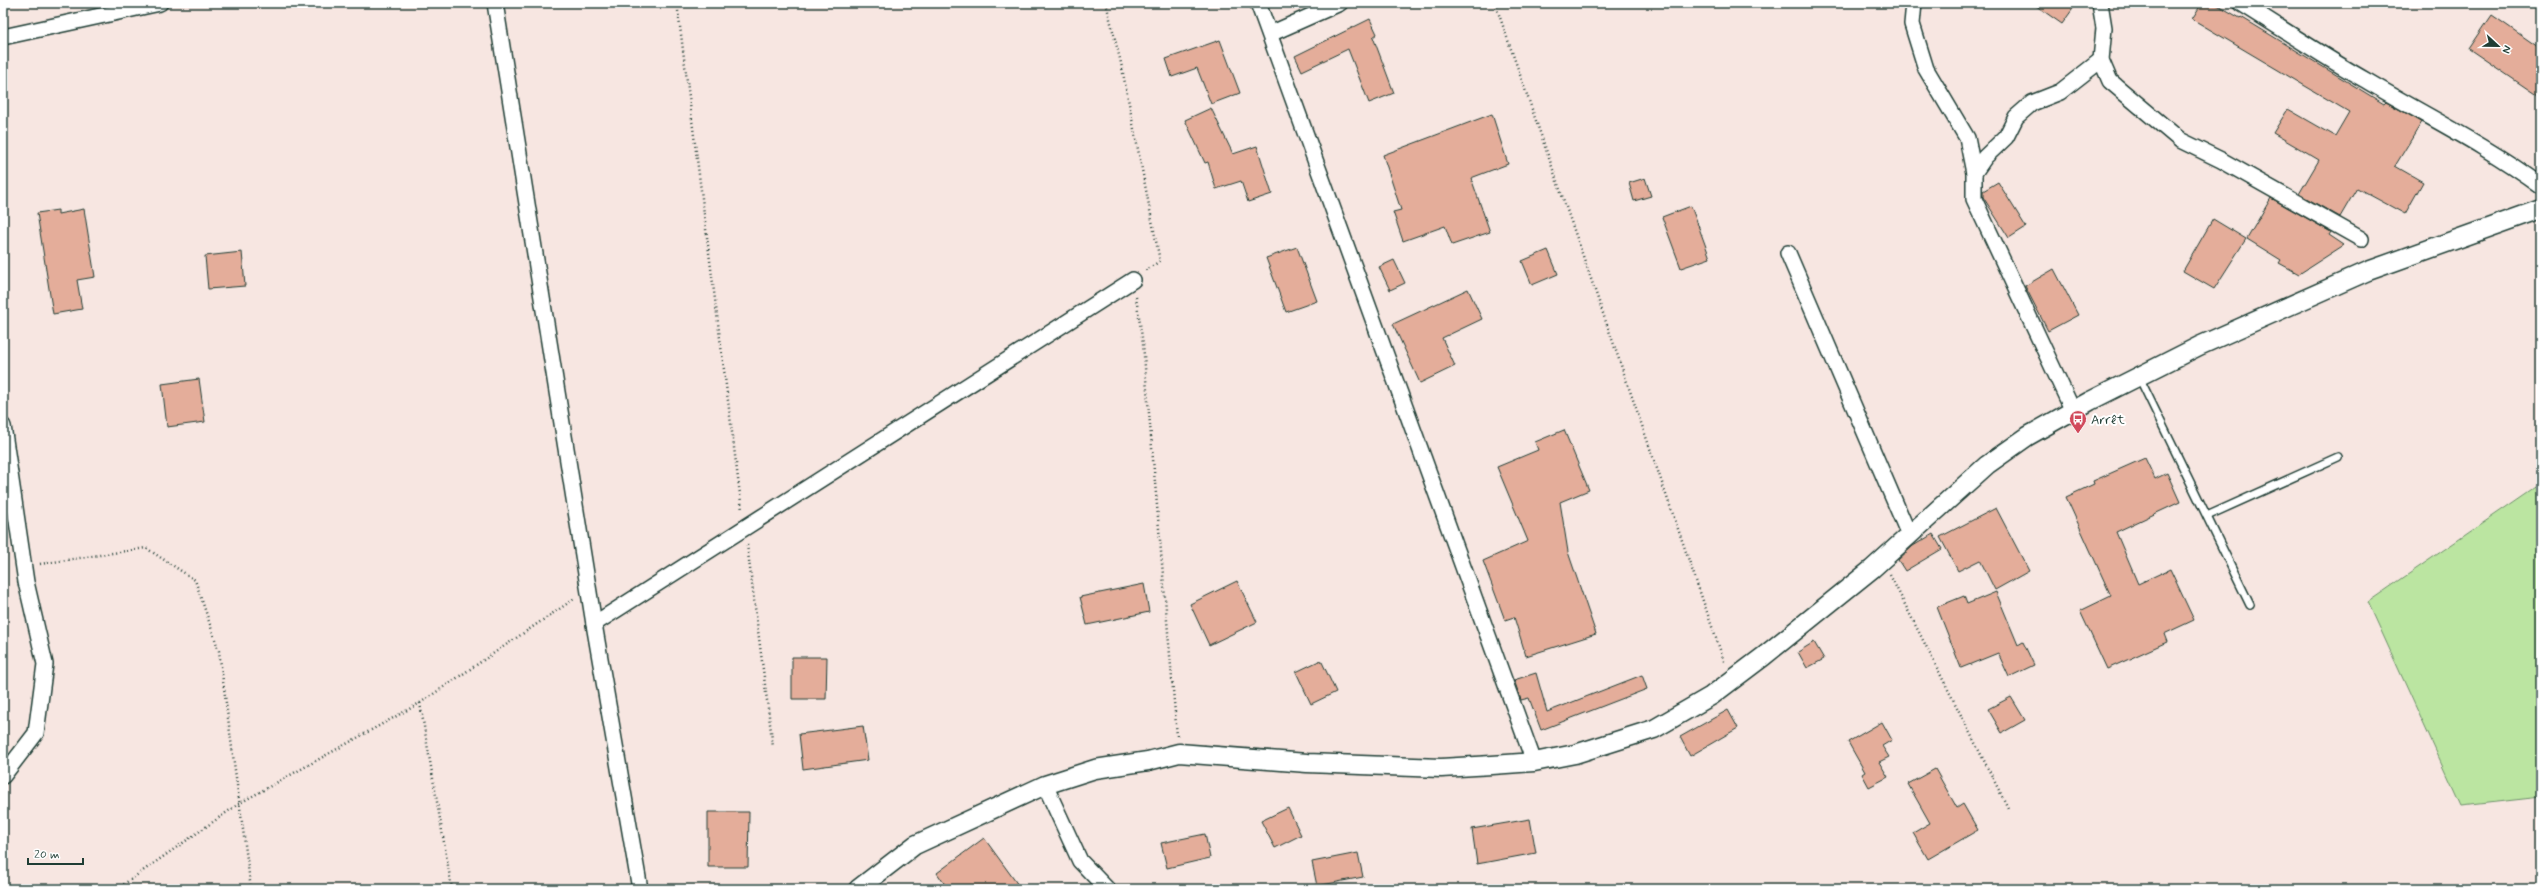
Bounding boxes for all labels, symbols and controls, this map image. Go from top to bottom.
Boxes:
north arrow [2478,26,2518,66]
text: N [2498,43,2514,55]
bus stop icon: Arrêt [2068,409,2088,434]
place label: Arrêt [2091,412,2125,429]
scale bar [28,840,83,866]
text: 20 m [34,847,60,863]

